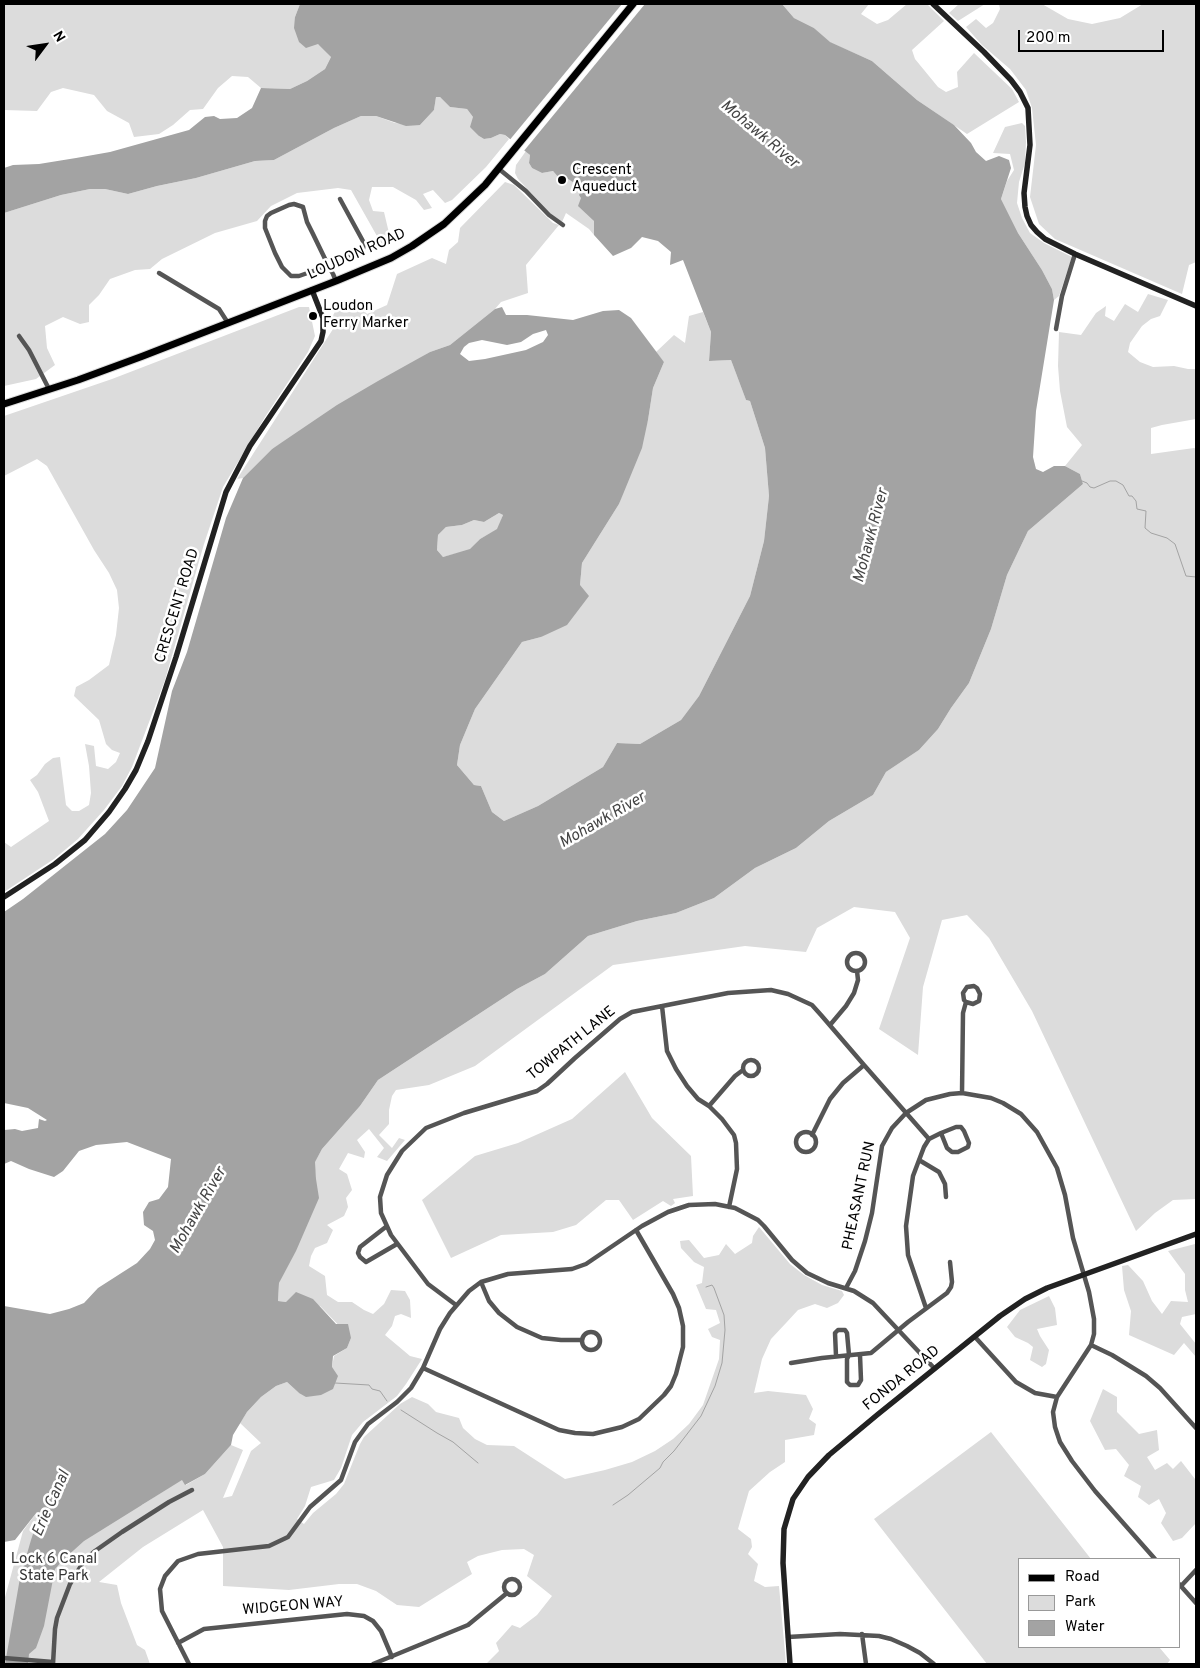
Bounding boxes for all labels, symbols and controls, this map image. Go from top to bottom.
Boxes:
north arrow [20,20,70,70]
scale bar [1020,20,1166,52]
text: N [48,28,68,46]
text: 200 m [1026,29,1071,48]
water label: Mohawk River [716,97,802,173]
place label: Crescent Aqueduct [572,162,637,197]
marker: Crescent Aqueduct [556,174,568,186]
street label: LOUDON ROAD [305,225,409,285]
place label: Loudon Ferry Marker [323,298,409,333]
marker: Loudon Ferry Marker [307,310,319,322]
water label: Mohawk River [850,487,894,585]
street label: CRESCENT ROAD [152,546,204,666]
water label: Mohawk River [556,789,650,853]
street label: TOWPATH LANE [524,1003,620,1085]
street label: PHEASANT RUN [840,1140,880,1252]
water label: Mohawk River [167,1164,231,1258]
street label: FONDA ROAD [860,1343,944,1415]
water label: Erie Canal [29,1468,75,1540]
park label: Lock 6 Canal State Park [11,1551,97,1586]
legend [1018,1558,1180,1648]
text: Road [1065,1568,1100,1587]
text: Park [1065,1593,1096,1612]
street label: WIDGEON WAY [242,1594,344,1620]
text: Water [1065,1618,1104,1637]

